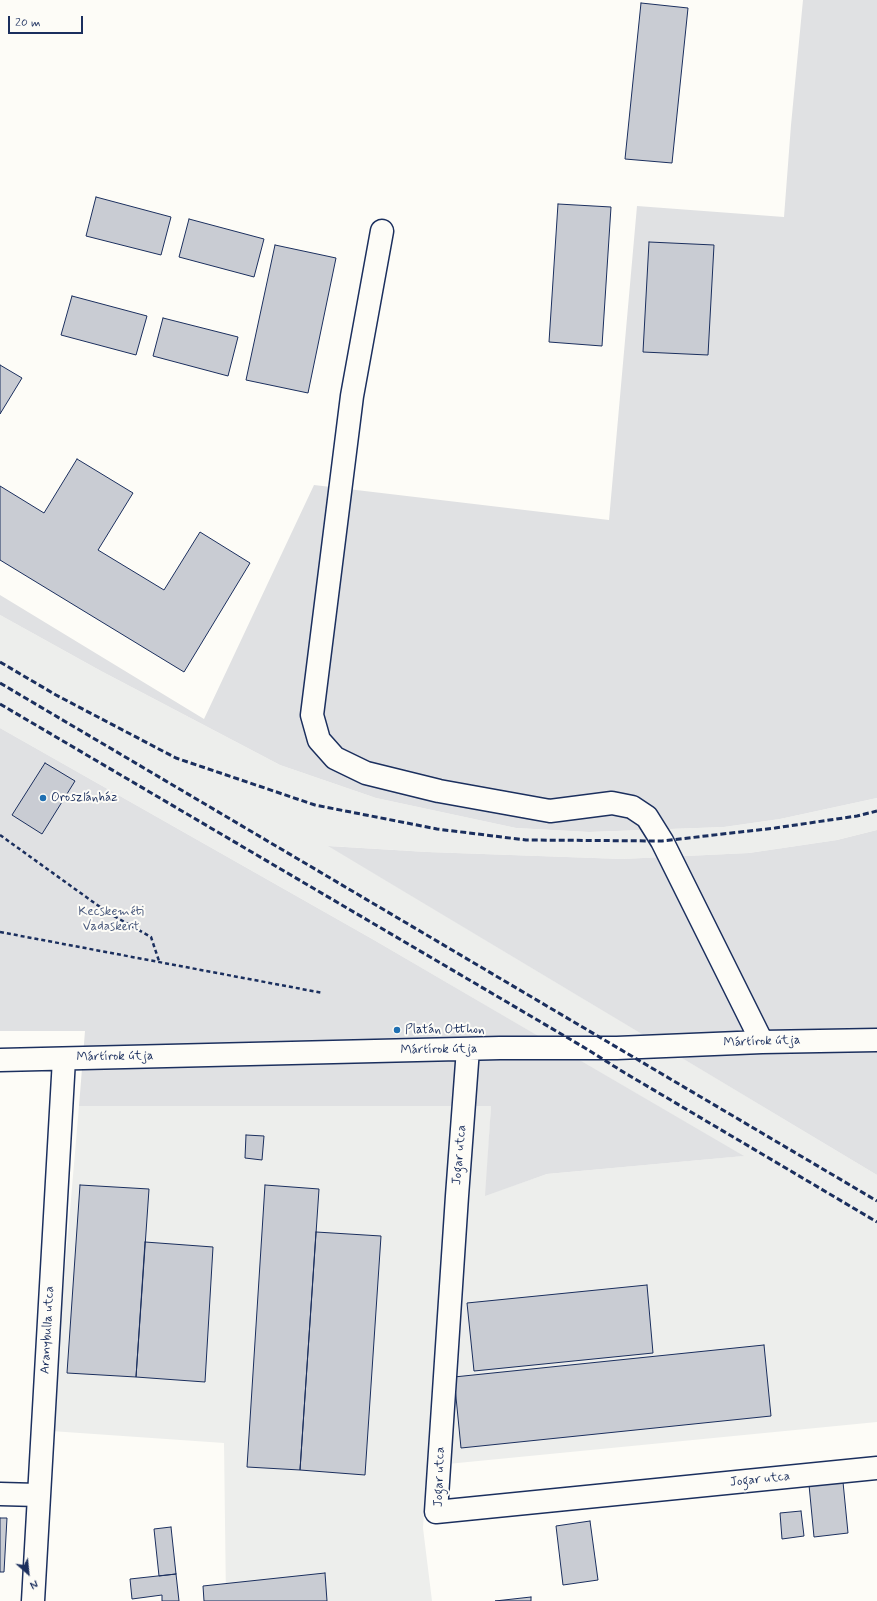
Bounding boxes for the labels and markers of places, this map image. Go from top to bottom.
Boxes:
place label: Oroszlánház [51,790,118,806]
marker: Oroszlánház [38,793,48,803]
place label: Platán Otthon [405,1022,485,1038]
marker: Platán Otthon [392,1025,402,1035]

